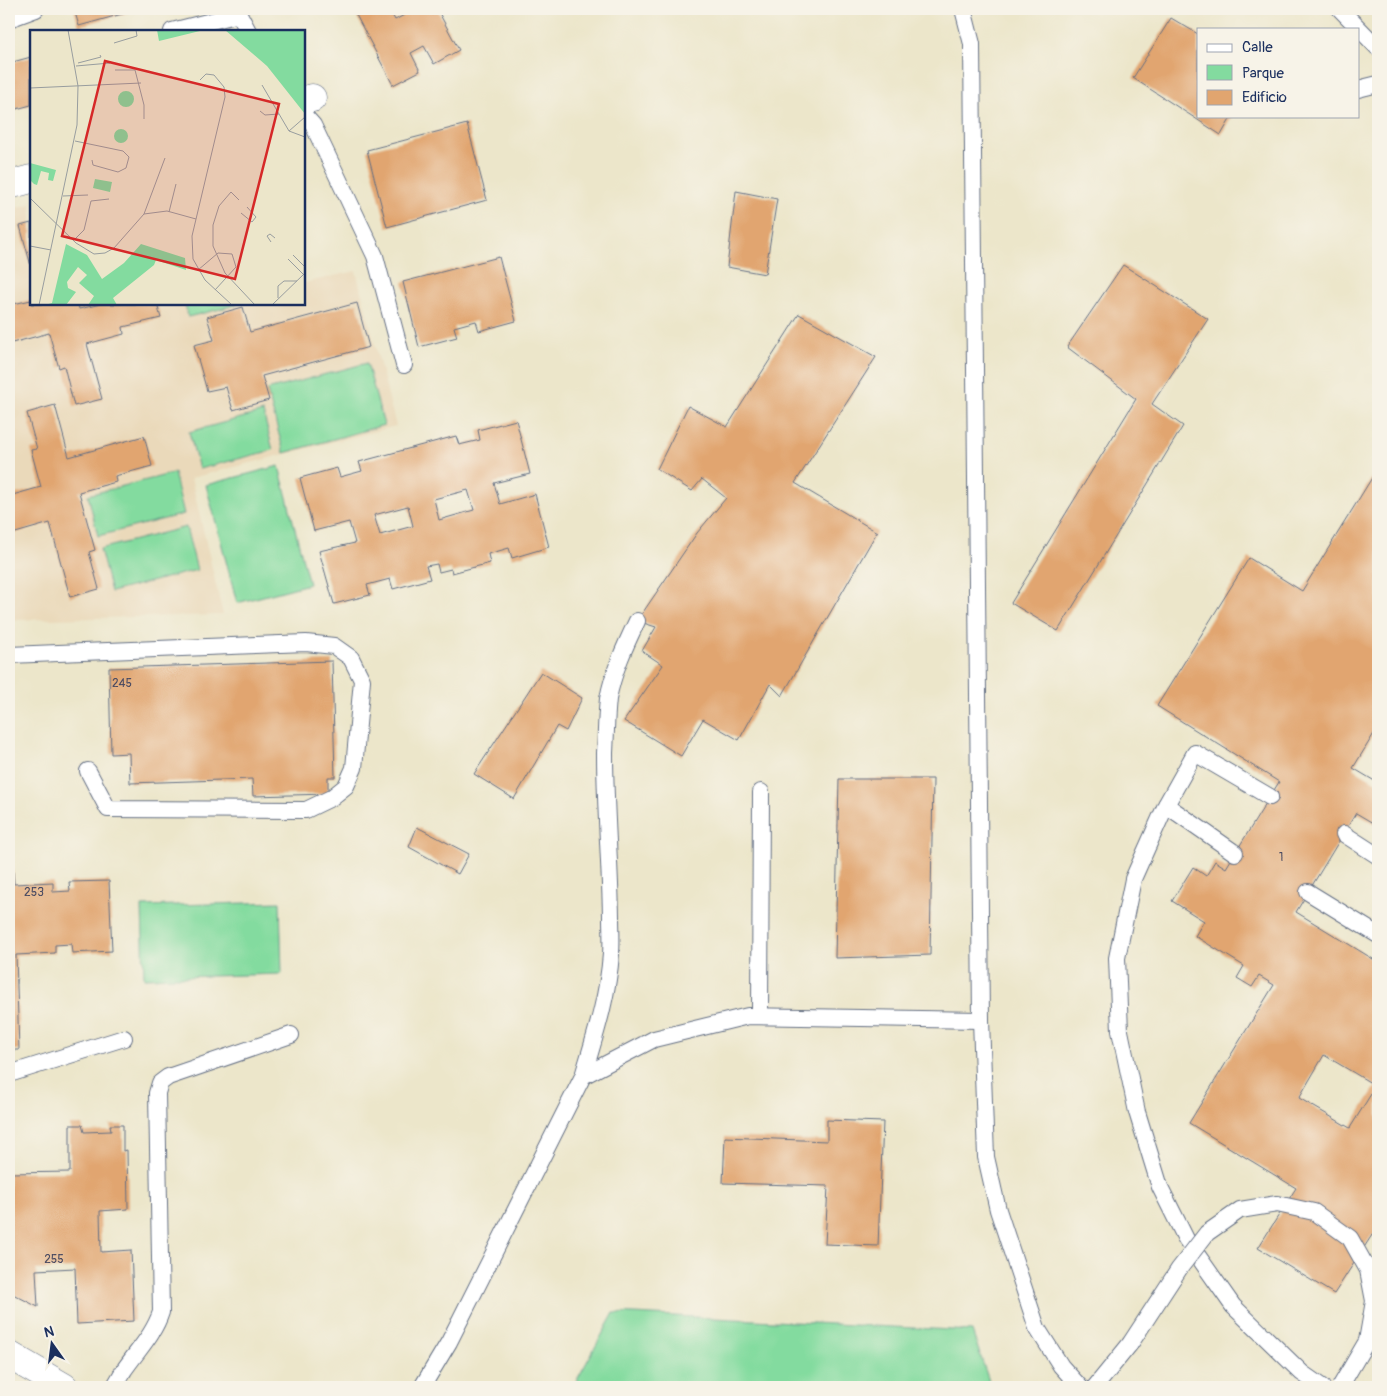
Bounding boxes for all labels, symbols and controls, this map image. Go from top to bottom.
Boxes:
legend [1197,28,1360,118]
inset map [30,30,305,305]
text: Calle [1242,38,1273,57]
text: Parque [1242,64,1285,83]
text: Edificio [1242,88,1287,107]
house number: 245 [112,676,132,691]
house number: 1 [1279,850,1283,865]
house number: 253 [24,885,44,900]
house number: 255 [44,1252,64,1267]
north arrow [28,1318,78,1368]
text: N [42,1322,56,1341]

